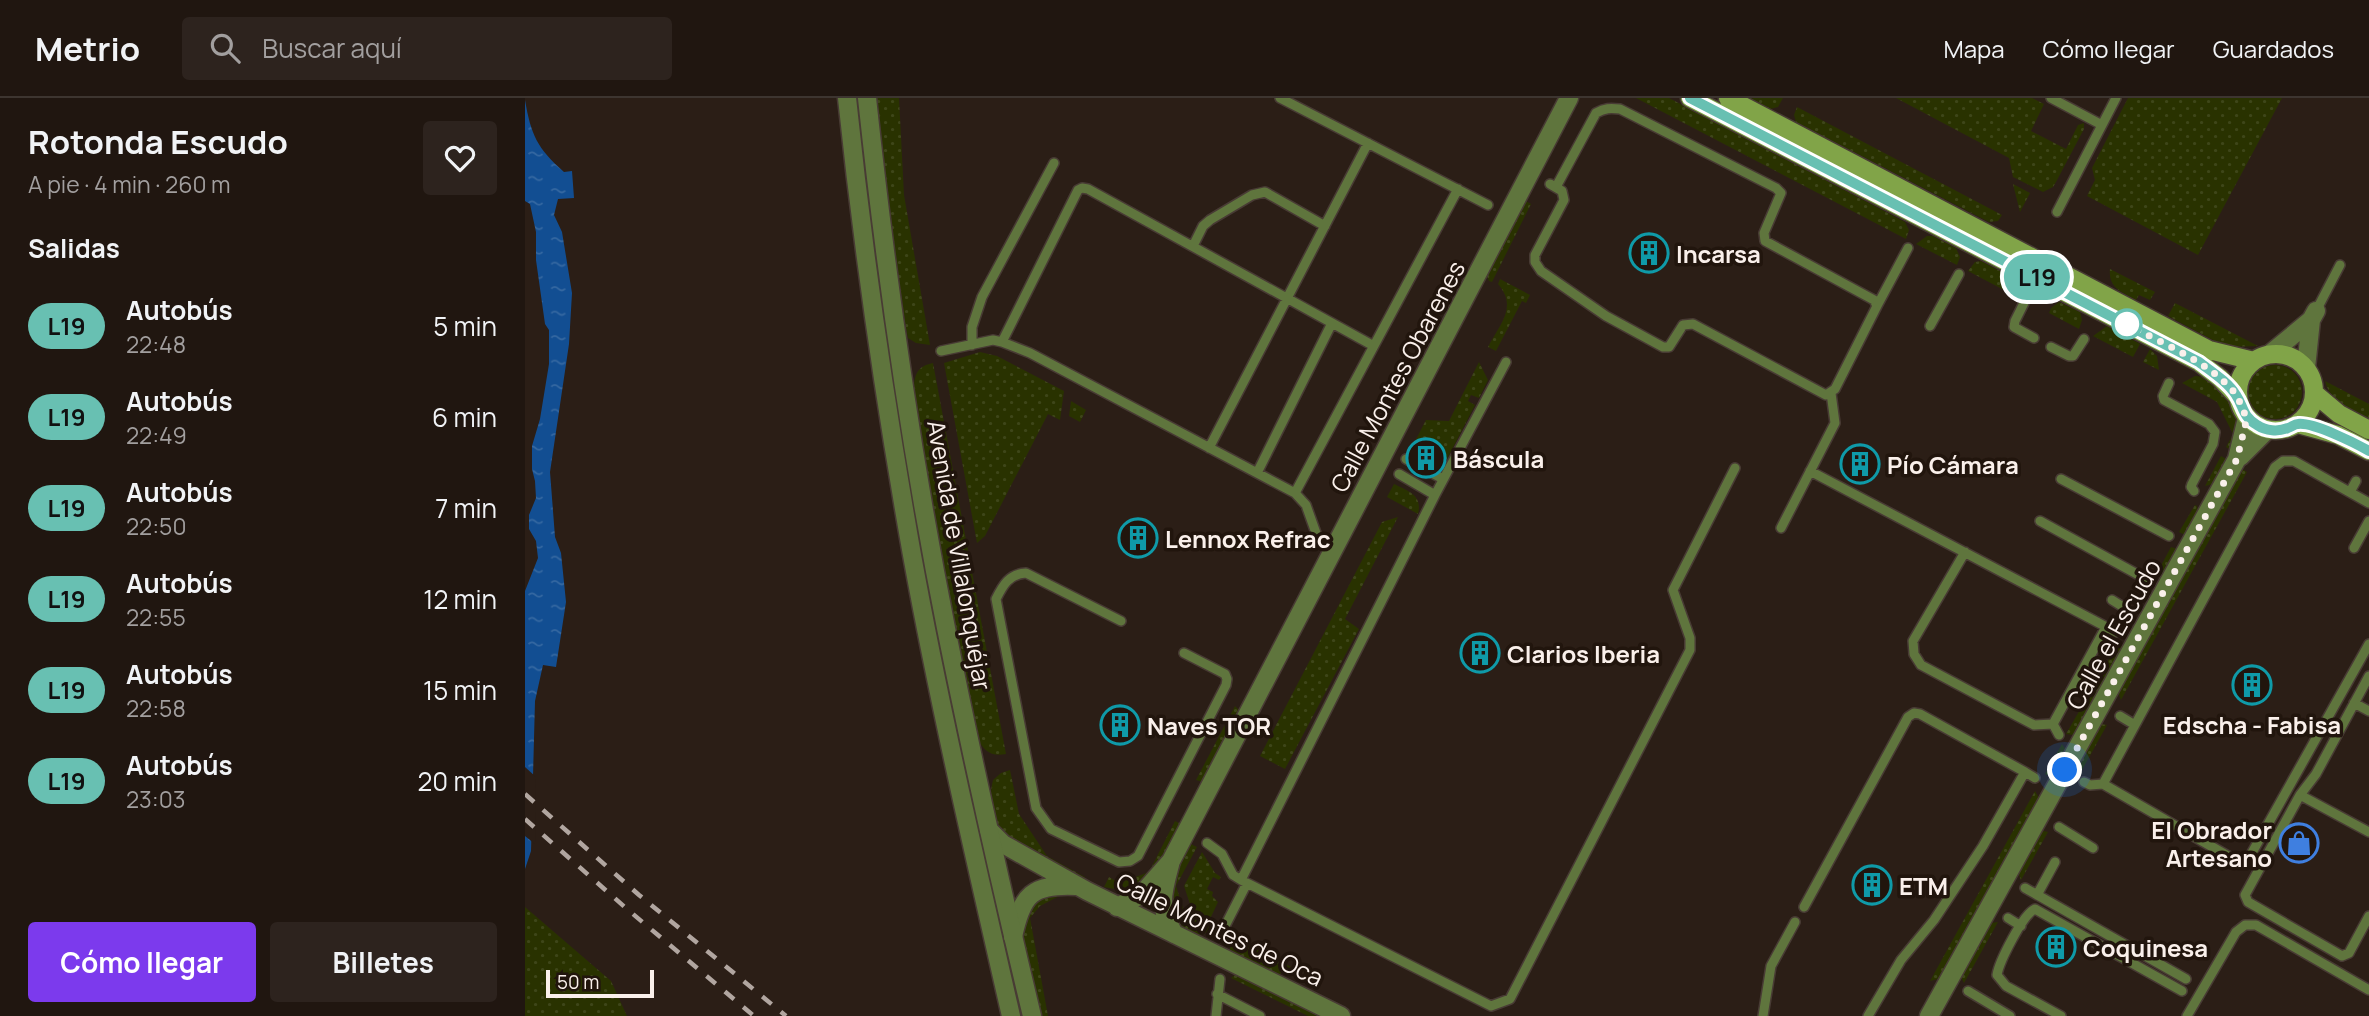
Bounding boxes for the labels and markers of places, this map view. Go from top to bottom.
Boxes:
building icon: Incarsa [1628,232,1670,274]
place label: Incarsa [1676,237,1761,270]
unlabelled marker [2112,309,2142,339]
building icon: Báscula [1405,437,1447,479]
place label: Báscula [1453,442,1544,475]
building icon: Pío Cámara [1839,443,1881,485]
place label: Pío Cámara [1887,448,2019,481]
building icon: Lennox Refrac [1117,517,1159,559]
place label: Lennox Refrac [1165,522,1331,555]
building icon: Clarios Iberia [1459,632,1501,674]
place label: Clarios Iberia [1507,637,1660,670]
building icon: Edscha - Fabisa [2231,664,2273,706]
building icon: Naves TOR [1099,704,1141,746]
place label: Edscha - Fabisa [2163,708,2341,741]
place label: Naves TOR [1147,709,1271,742]
place label: El Obrador Artesano [2151,813,2272,874]
shop icon: El Obrador Artesano [2278,822,2320,864]
building icon: ETM [1851,864,1893,906]
place label: ETM [1899,869,1948,902]
building icon: Coquinesa [2035,926,2077,968]
place label: Coquinesa [2083,931,2208,964]

